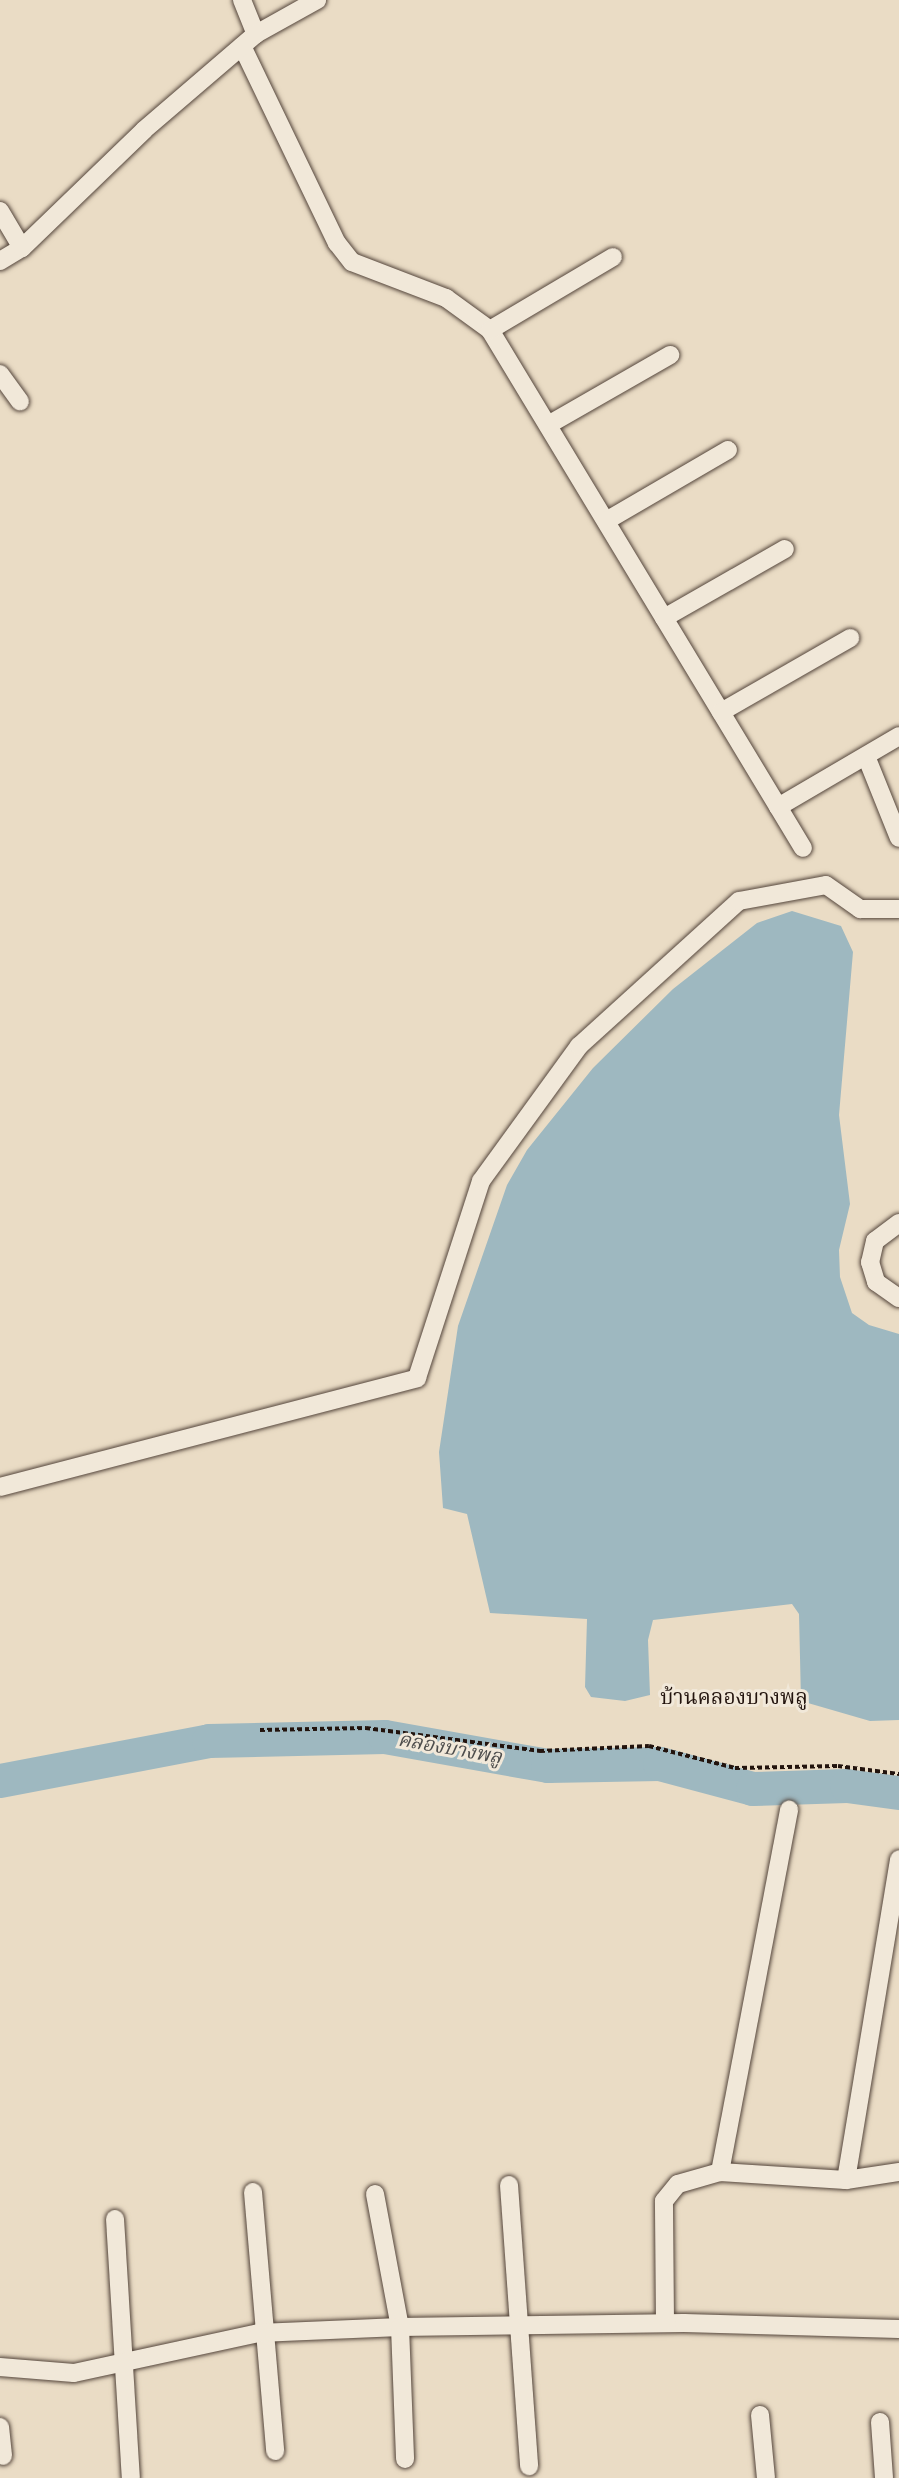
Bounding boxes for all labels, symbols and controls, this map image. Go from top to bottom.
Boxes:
district label: บ้านคลองบางพลู [660,1684,808,1710]
water label: คลองบางพลู [396,1727,504,1769]

